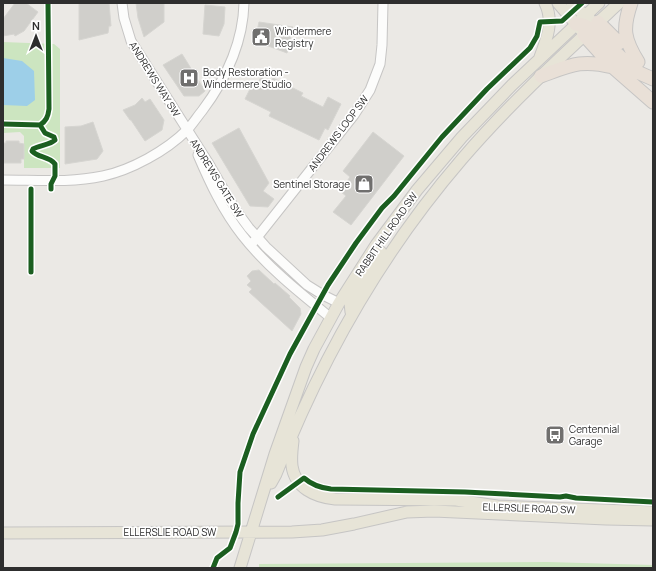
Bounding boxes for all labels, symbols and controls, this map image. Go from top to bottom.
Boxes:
north arrow [16,16,56,56]
text: N [32,18,40,33]
place label: Windermere Registry [275,24,332,50]
public building icon: Windermere Registry [250,26,272,48]
street label: ANDREWS WAY SW [126,39,184,120]
place label: Body Restoration - Windermere Studio [203,65,292,91]
hospital icon: Body Restoration - Windermere Studio [178,67,200,89]
street label: ANDREWS LOOP SW [305,92,372,174]
street label: ANDREWS GATE SW [187,136,247,221]
shop icon: Sentinel Storage [353,173,375,195]
place label: Sentinel Storage [273,177,350,191]
street label: RABBIT HILL ROAD SW [352,189,421,279]
place label: Centennial Garage [569,422,619,448]
bus stop icon: Centennial Garage [544,424,566,446]
street label: ELLERSLIE ROAD SW [482,499,576,517]
street label: ELLERSLIE ROAD SW [124,525,217,539]

